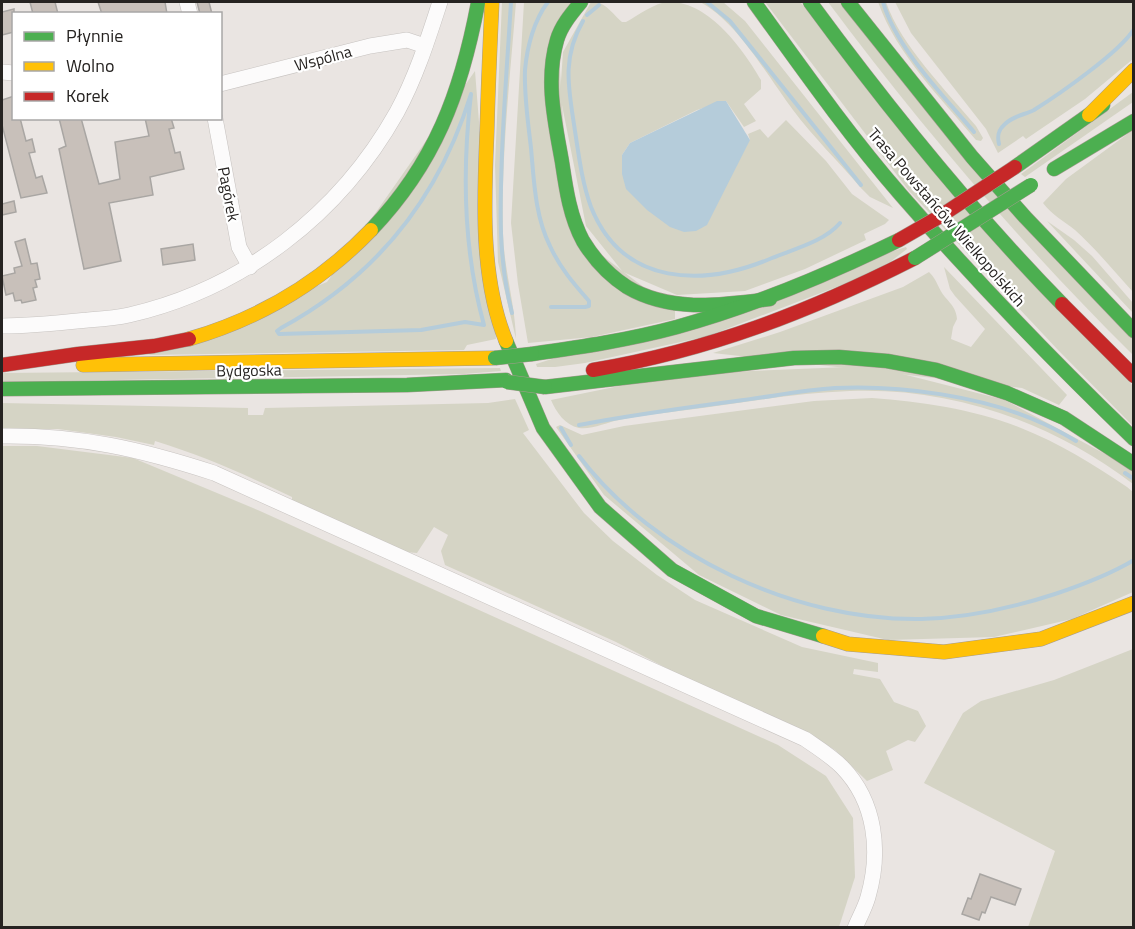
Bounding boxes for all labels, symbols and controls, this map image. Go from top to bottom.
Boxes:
legend [12,12,222,120]
text: Płynnie [66,22,123,49]
street label: Wspólna [292,39,354,77]
text: Wolno [66,52,114,79]
text: Korek [66,82,110,109]
street label: Trasa Powstańców Wielkopolskich [862,122,1032,312]
street label: Pagórek [212,165,246,224]
street label: Bydgoska [216,357,282,383]

